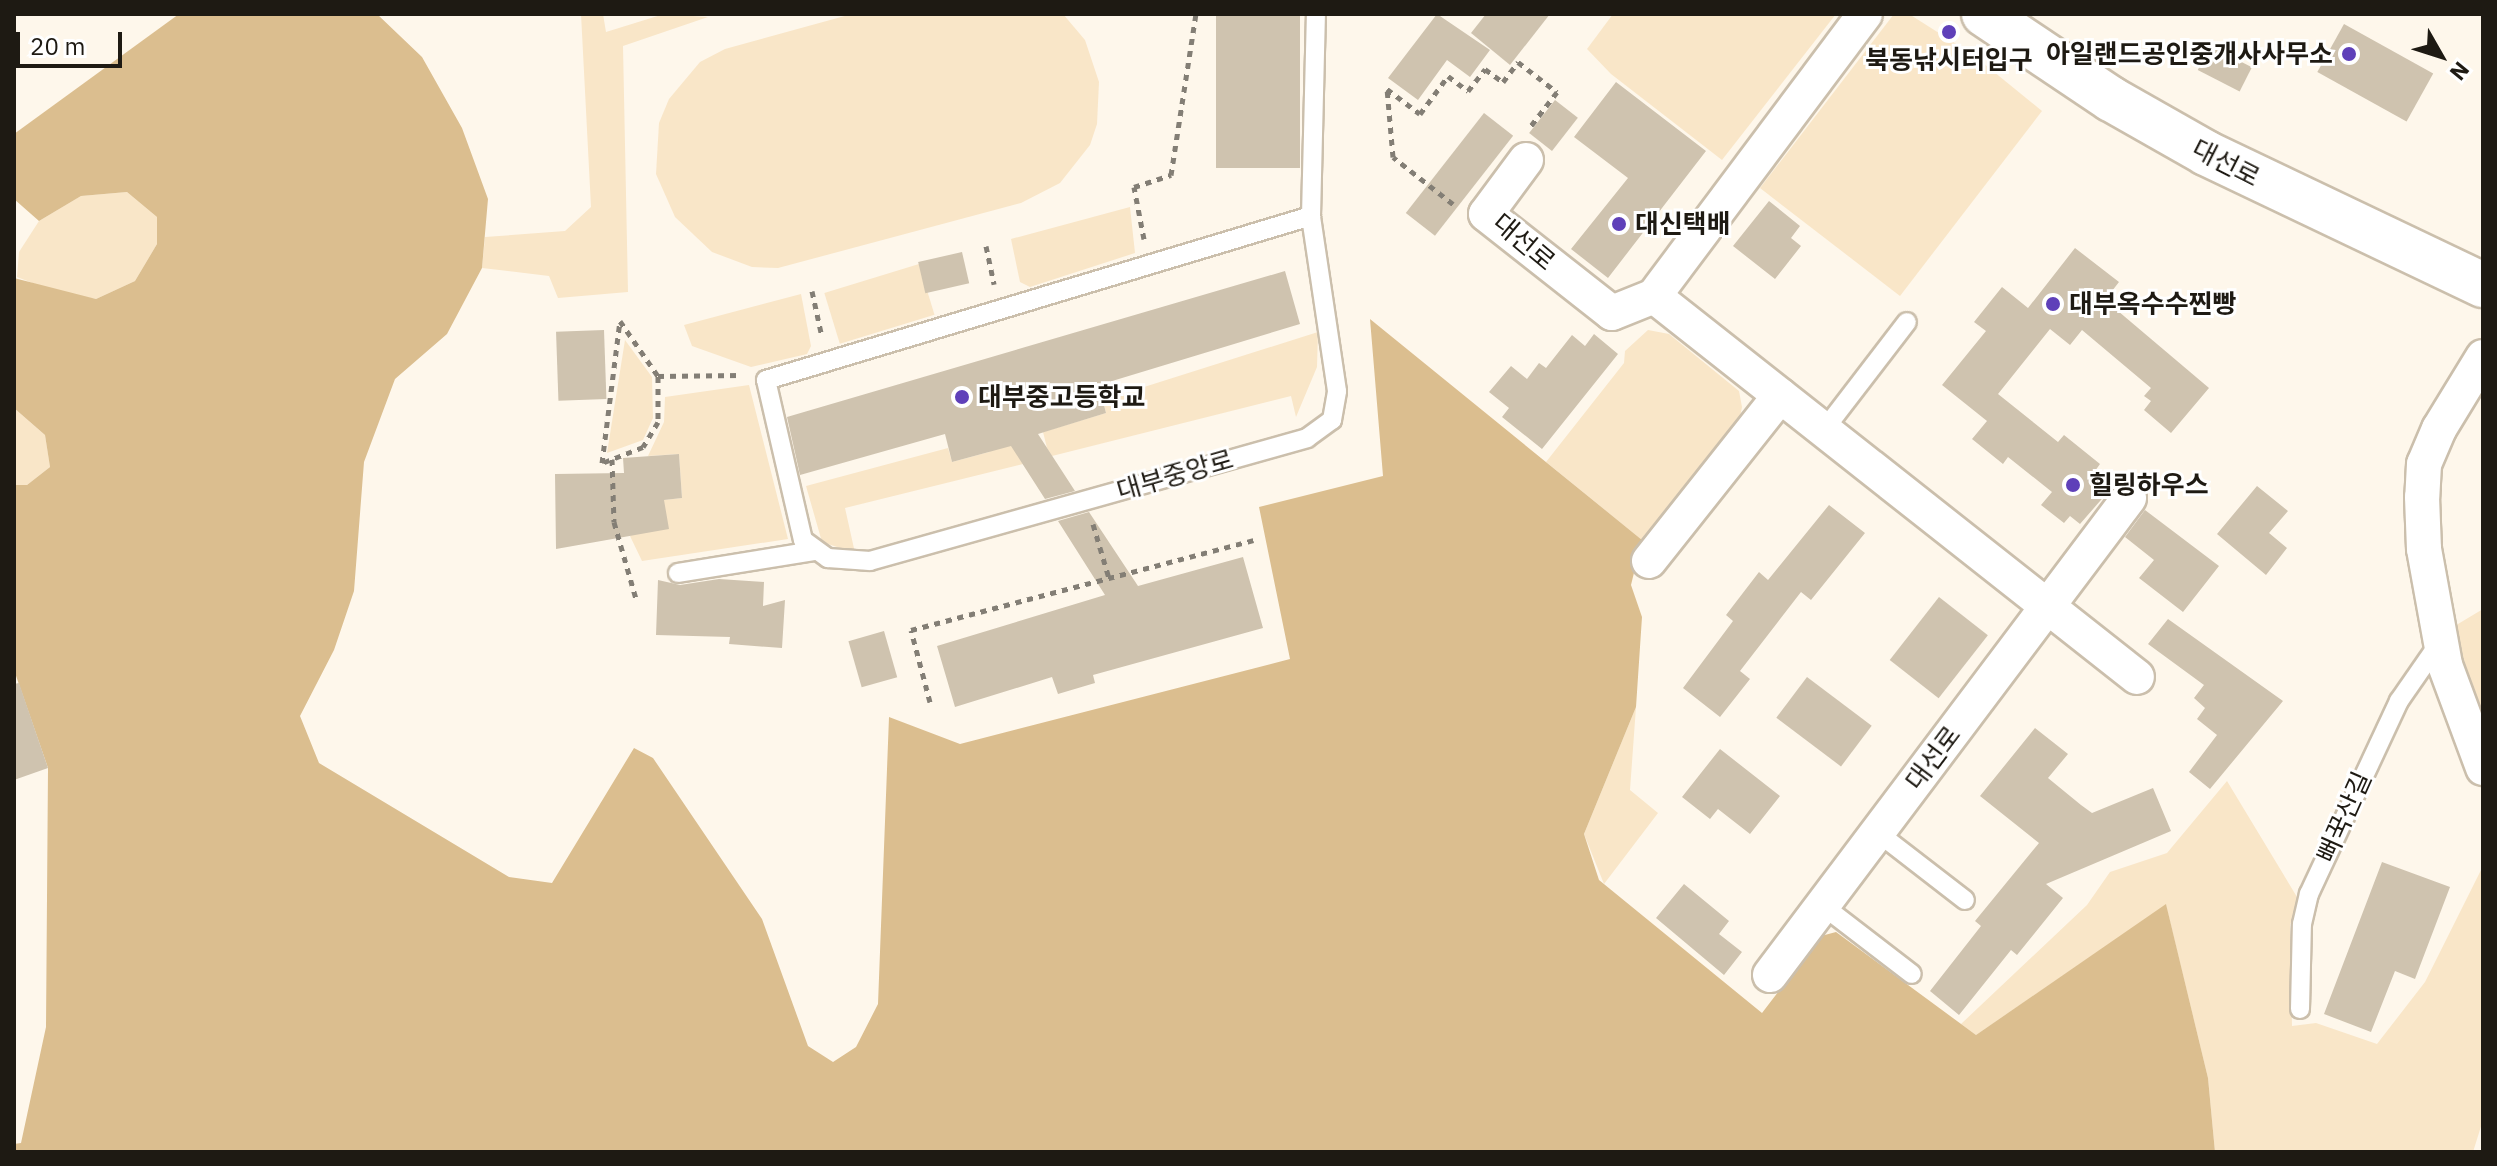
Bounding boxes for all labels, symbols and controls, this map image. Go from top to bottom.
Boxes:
scale bar [20,16,126,66]
north arrow [2401,16,2481,96]
marker: 북동낚시터입구 [1940,23,1958,41]
text: 20 m [30,30,85,62]
place label: 아일랜드공인중개사사무소 [2046,38,2333,70]
place label: 북동낚시터입구 [1865,44,2033,76]
marker: 아일랜드공인중개사사무소 [2340,45,2358,63]
text: N [2444,56,2476,87]
street label: 대선로 [2187,133,2265,193]
street label: 대선로 [1486,207,1562,277]
place label: 대신택배 [1635,208,1731,240]
marker: 대신택배 [1610,215,1628,233]
place label: 대부옥수수찐빵 [2069,288,2236,320]
marker: 대부옥수수찐빵 [2044,295,2062,313]
place label: 대부중고등학교 [978,381,1145,413]
marker: 대부중고등학교 [953,388,971,406]
street label: 대부중앙로 [1113,444,1237,506]
place label: 힐링하우스 [2089,469,2209,501]
marker: 힐링하우스 [2064,476,2082,494]
street label: 대선로 [1899,720,1967,796]
street label: 뻐꾹산길 [2310,767,2378,867]

